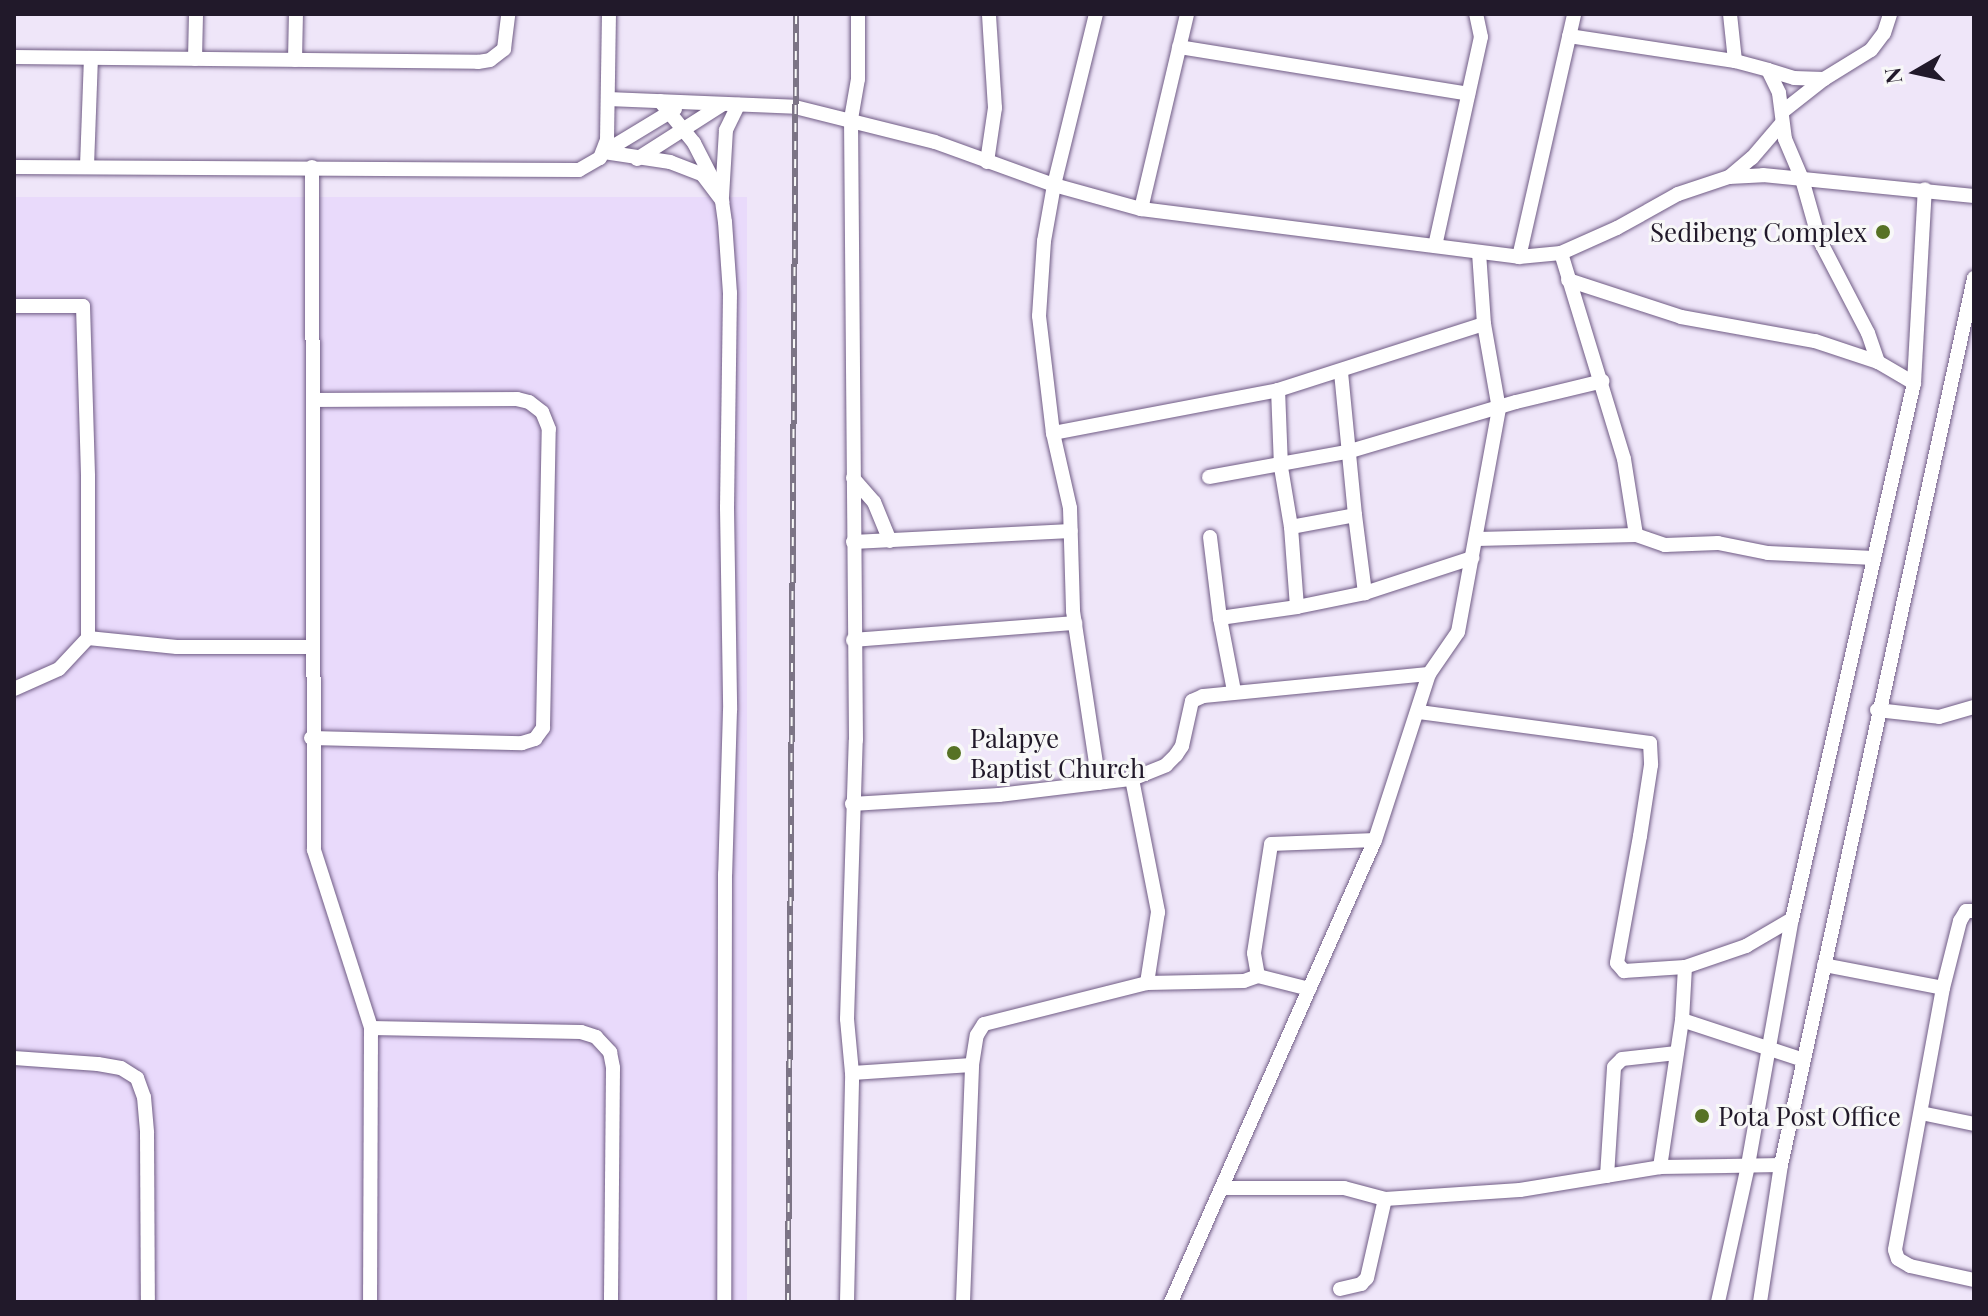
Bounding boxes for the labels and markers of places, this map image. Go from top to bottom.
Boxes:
place label: Sedibeng Complex [1650,216,1867,248]
marker: Sedibeng Complex [1874,223,1892,241]
place label: Palapye Baptist Church [970,722,1146,784]
marker: Palapye Baptist Church [945,744,963,762]
place label: Pota Post Office [1718,1100,1902,1132]
marker: Pota Post Office [1693,1107,1711,1125]

